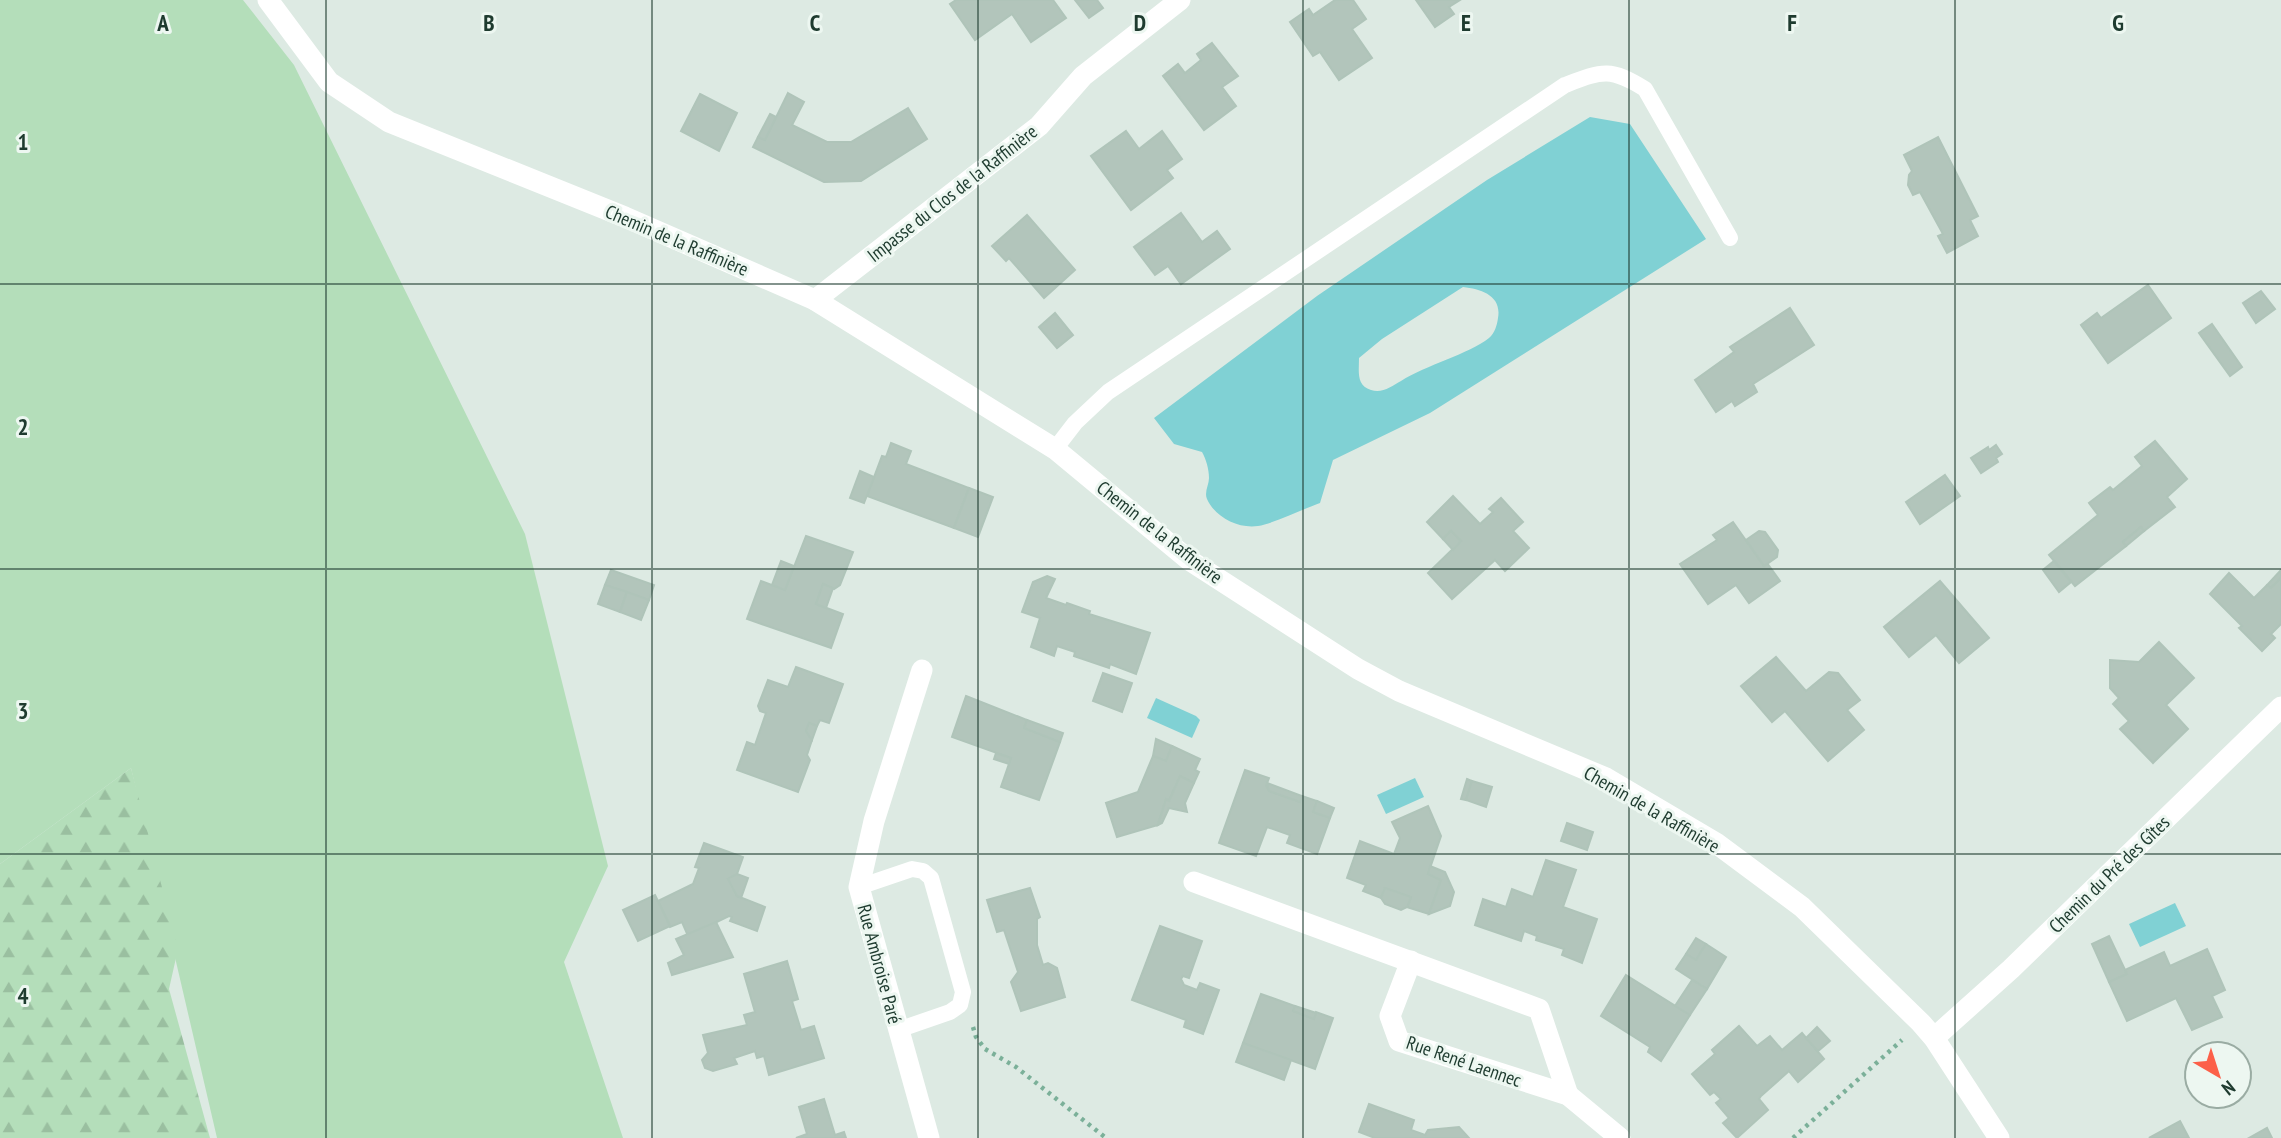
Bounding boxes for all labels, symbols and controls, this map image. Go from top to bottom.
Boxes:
text: A [156,8,169,37]
text: B [483,8,495,37]
text: C [810,8,821,37]
text: D [1134,8,1146,37]
text: E [1461,8,1471,37]
text: F [1787,8,1797,37]
text: G [2112,8,2124,37]
street label: Impasse du Clos de la Raffinière [862,119,1042,267]
text: 1 [18,127,29,156]
street label: Chemin de la Raffinière [602,199,752,281]
text: 2 [18,412,29,441]
street label: Chemin de la Raffinière [1092,475,1228,589]
text: 3 [18,696,29,725]
street label: Chemin de la Raffinière [1580,760,1724,858]
street label: Chemin du Pré des Gîtes [2044,810,2174,938]
street label: Rue Ambroise Paré [853,902,908,1027]
text: 4 [18,981,29,1010]
street label: Rue René Laennec [1403,1030,1525,1092]
north arrow [2183,1040,2253,1110]
text: N [2217,1076,2240,1101]

